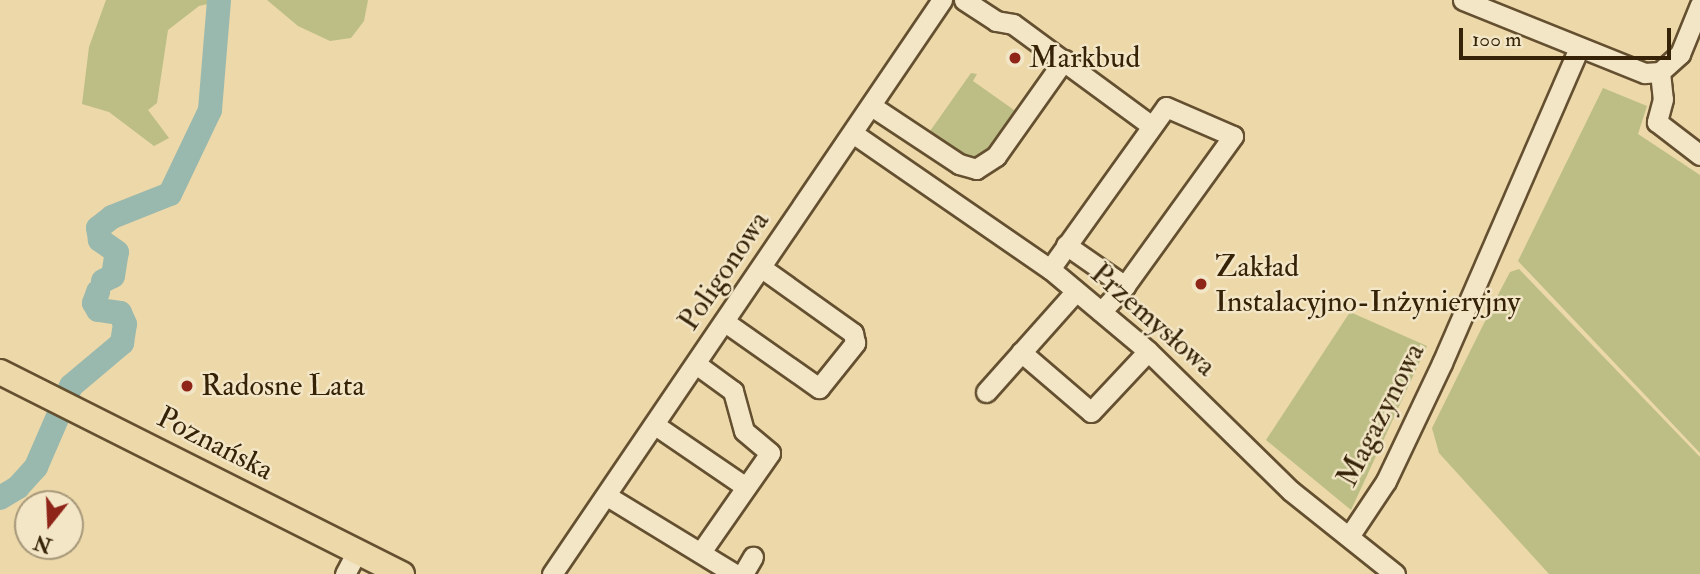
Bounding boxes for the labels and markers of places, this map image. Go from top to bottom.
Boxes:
place label: Markbud [1029,40,1140,76]
marker: Markbud [1007,50,1023,66]
place label: Zakład Instalacyjno-Inżynieryjny [1215,249,1521,320]
marker: Zakład Instalacyjno-Inżynieryjny [1193,276,1209,292]
place label: Radosne Lata [201,368,365,404]
marker: Radosne Lata [179,378,195,394]

